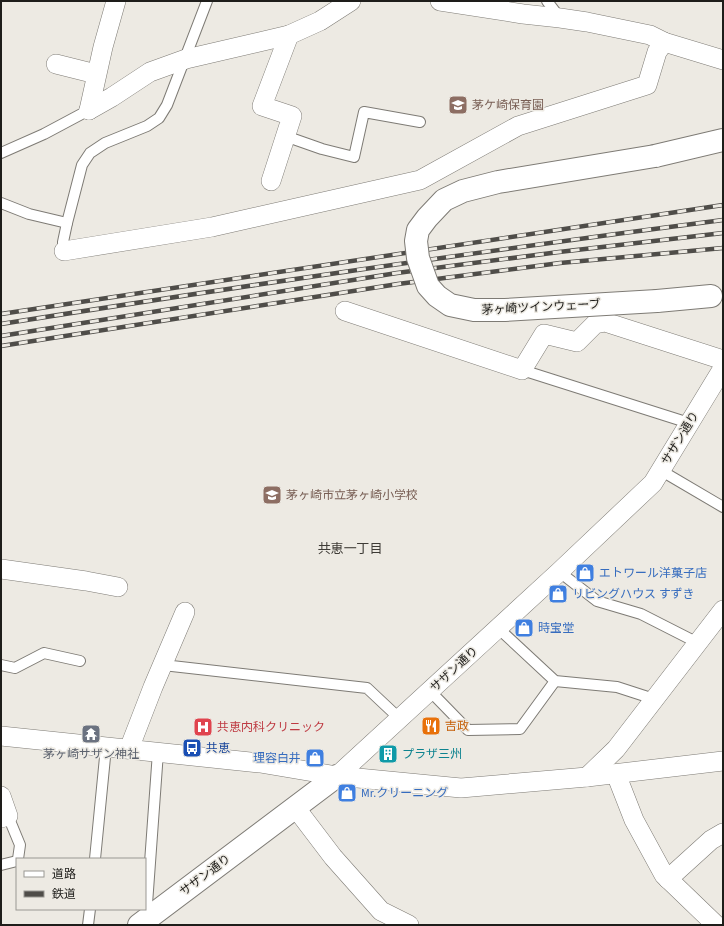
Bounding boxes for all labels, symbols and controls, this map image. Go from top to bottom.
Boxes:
school or university icon: 茅ケ崎保育園 [447,94,469,116]
place label: 茅ケ崎保育園 [472,97,544,114]
street label: 茅ヶ崎ツインウェーブ [481,296,601,319]
street label: サザン通り [658,408,703,468]
school or university icon: 茅ヶ崎市立茅ヶ崎小学校 [261,484,283,506]
place label: 茅ヶ崎市立茅ヶ崎小学校 [286,487,418,504]
district label: 共恵一丁目 [317,540,383,558]
shop icon: エトワール洋菓子店 [574,562,596,584]
place label: エトワール洋菓子店 [599,565,707,582]
shop icon: リビングハウス すずき [547,583,569,605]
place label: リビングハウス すずき [572,586,694,603]
shop icon: 時宝堂 [513,617,535,639]
place label: 時宝堂 [538,620,574,637]
street label: サザン通り [427,643,482,696]
restaurant icon: 吉政 [420,715,442,737]
hospital icon: 共恵内科クリニック [192,716,214,738]
place label: 吉政 [445,718,469,735]
place label: 共恵内科クリニック [217,719,325,736]
temple icon: 茅ヶ崎サザン神社 [80,723,102,745]
bus stop icon: 共恵 [181,737,203,759]
place label: 共恵 [206,740,230,757]
building icon: プラザ三州 [377,743,399,765]
place label: 茅ヶ崎サザン神社 [43,746,139,763]
place label: プラザ三州 [402,746,462,763]
shop icon: 理容白井 [304,747,326,769]
place label: 理容白井 [253,750,301,767]
shop icon: Mr.クリーニング [336,782,358,804]
place label: Mr.クリーニング [361,785,448,802]
street label: サザン通り [176,851,234,900]
legend [16,858,146,910]
text: 道路 [52,866,76,883]
text: 鉄道 [52,886,76,903]

